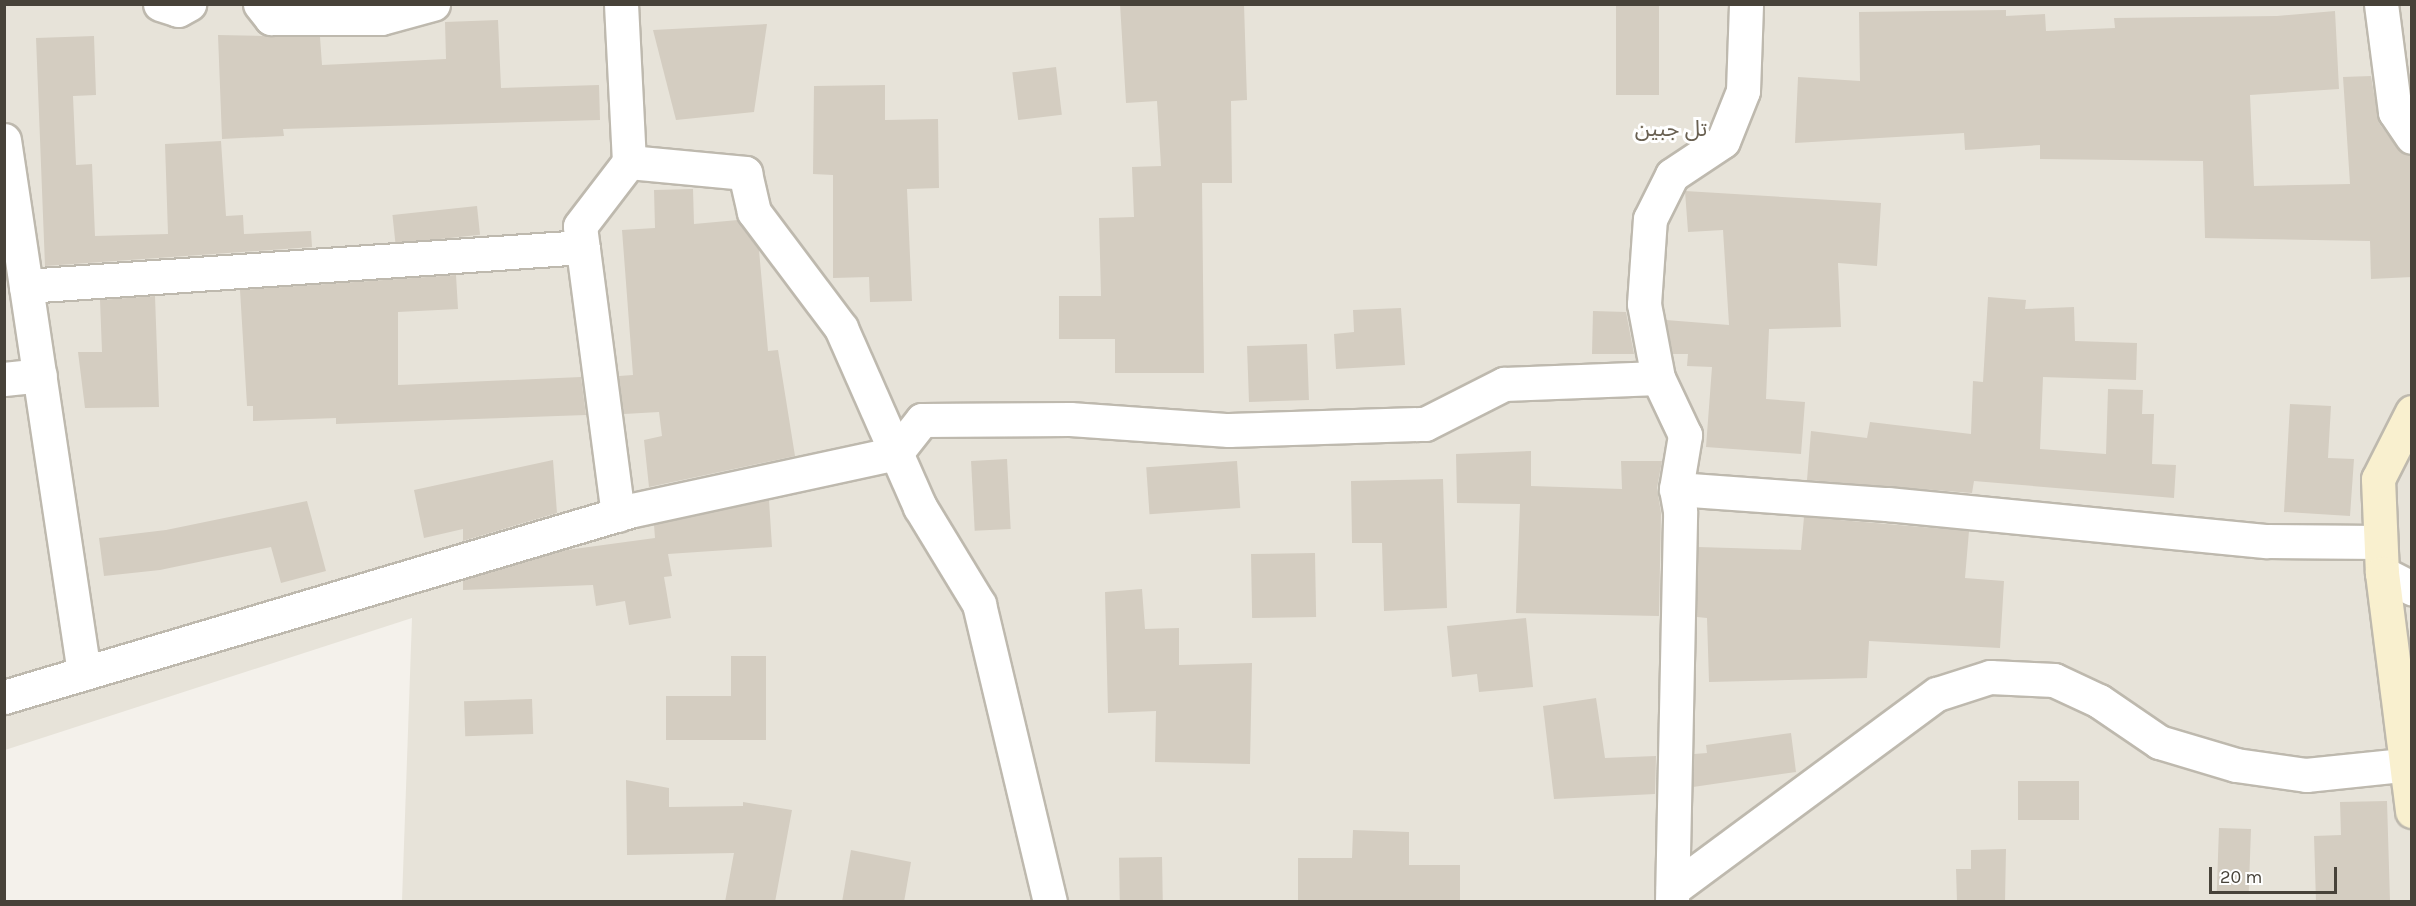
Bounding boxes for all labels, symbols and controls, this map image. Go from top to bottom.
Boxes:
district label: تل جبين [1635,117,1707,143]
scale bar [2212,855,2340,893]
text: 20 m [2220,866,2262,888]

